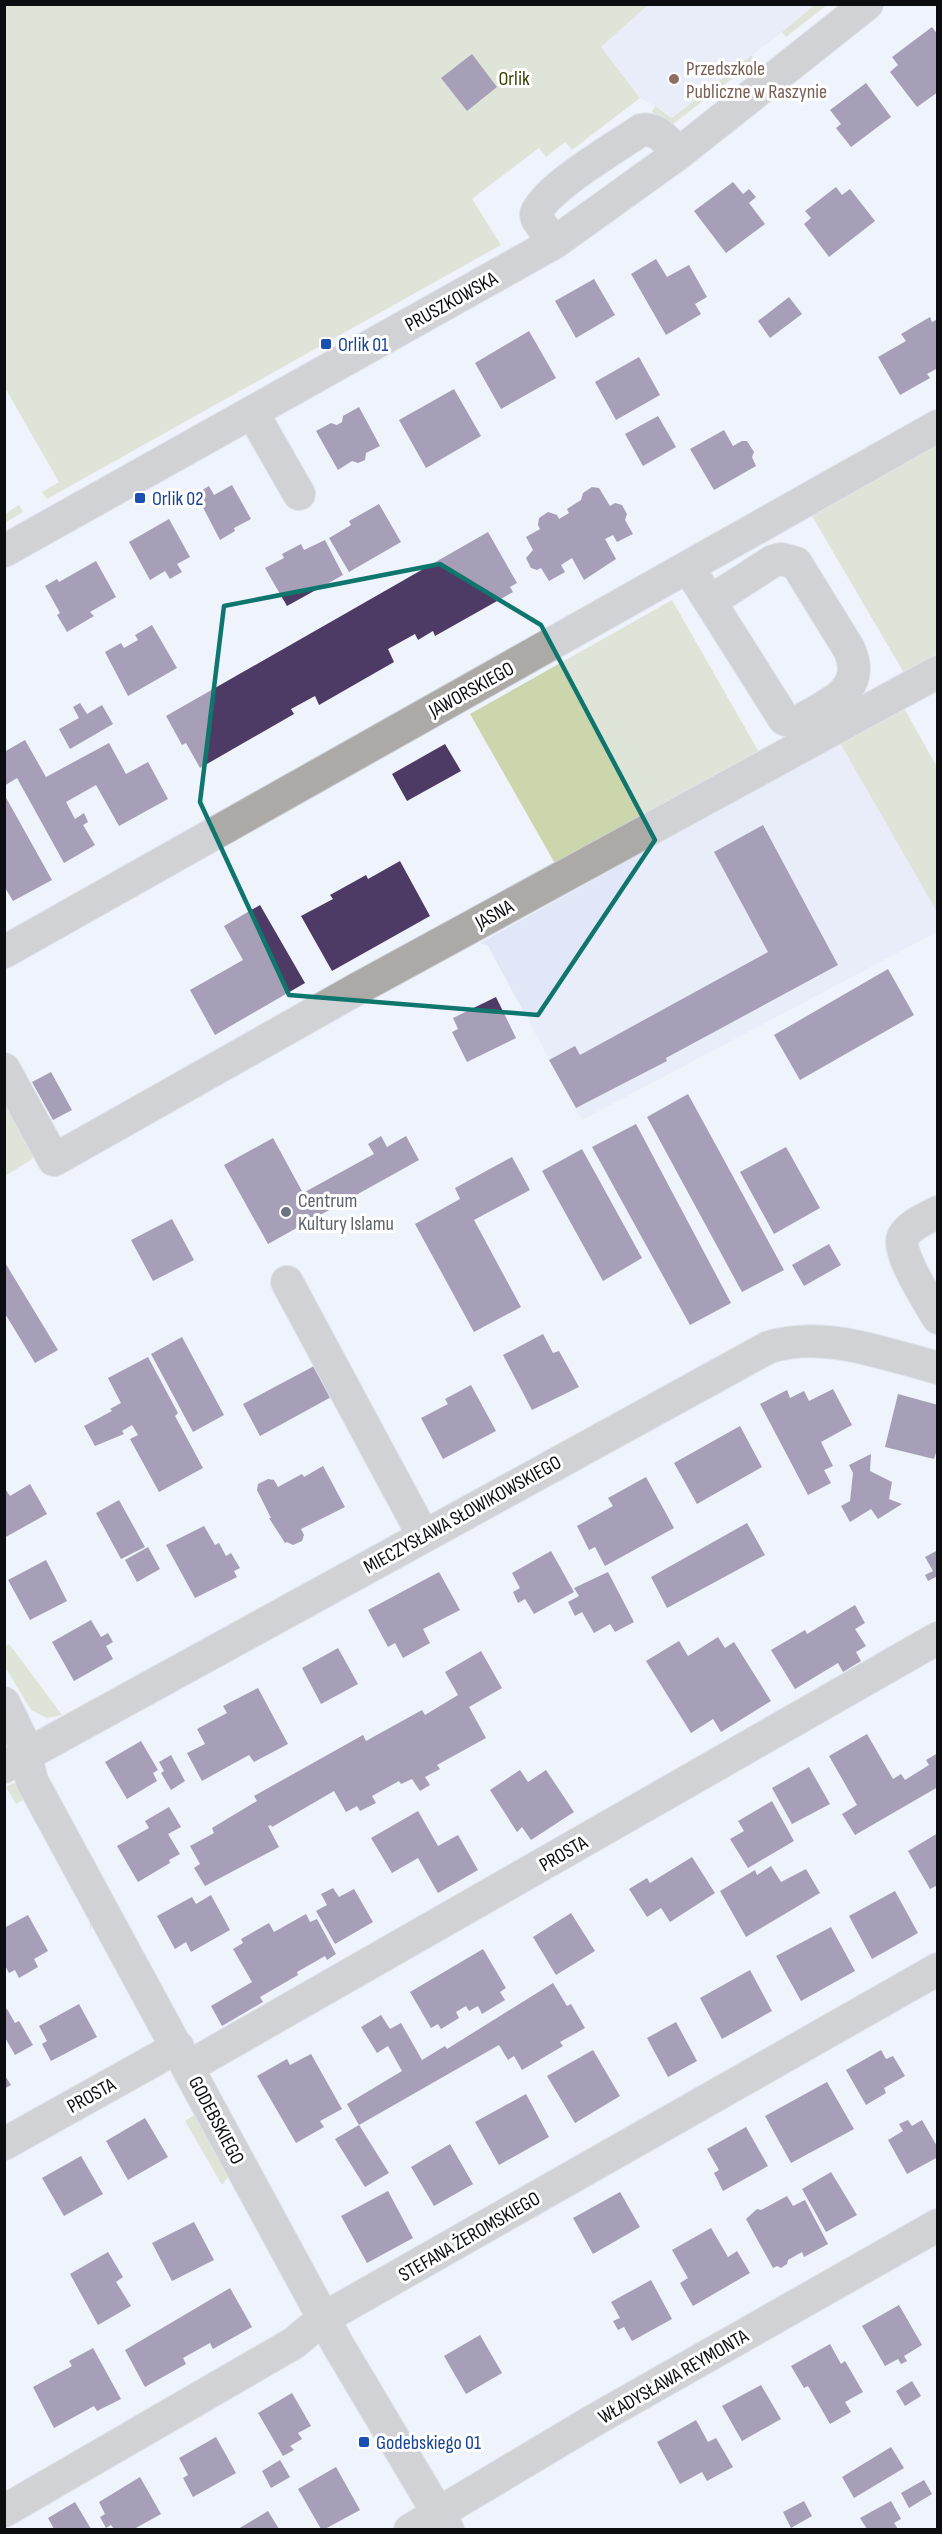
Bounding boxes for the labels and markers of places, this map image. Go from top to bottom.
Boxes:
place label: Przedszkole Publiczne w Raszynie [686,57,827,104]
marker: Przedszkole Publiczne w Raszynie [667,72,681,86]
place label: Orlik 01 [338,333,388,357]
marker: Orlik 01 [319,337,333,351]
place label: Orlik 02 [152,487,203,511]
marker: Orlik 02 [133,491,147,505]
place label: Centrum Kultury Islamu [298,1189,394,1236]
marker: Centrum Kultury Islamu [279,1205,293,1219]
place label: Godebskiego 01 [376,2431,481,2455]
marker: Godebskiego 01 [357,2435,371,2449]

